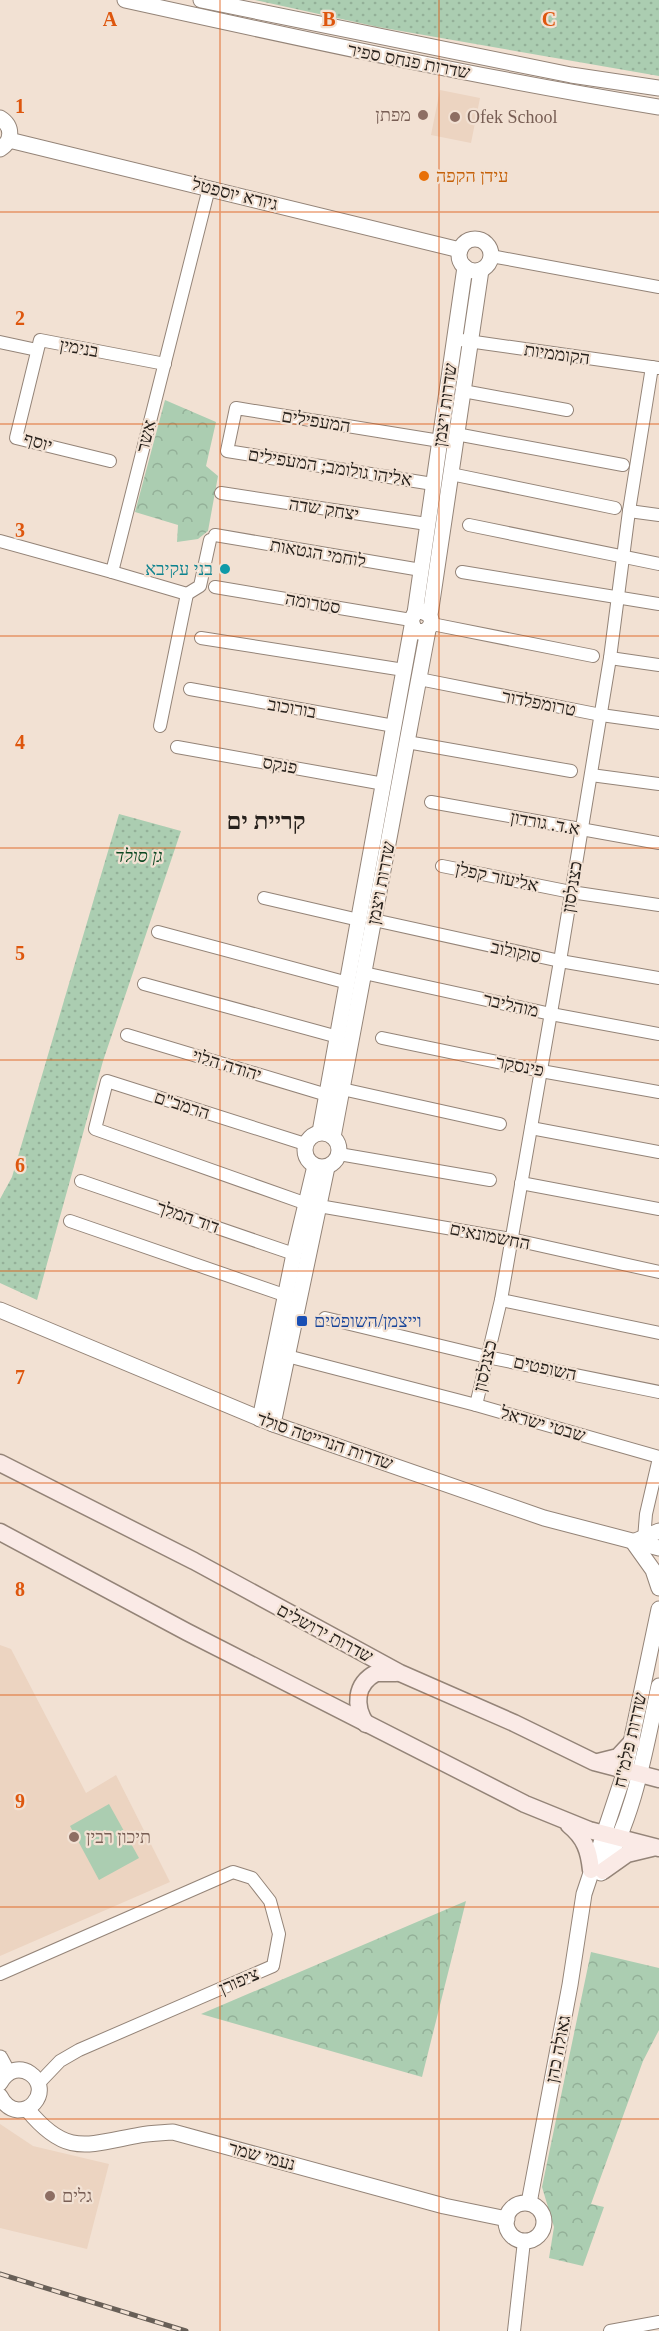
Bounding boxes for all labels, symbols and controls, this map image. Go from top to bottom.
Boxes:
text: A [103,8,118,30]
text: B [322,8,336,30]
text: C [542,8,556,30]
street label: שדרות פנחס ספיר [346,39,472,83]
text: 1 [15,95,25,117]
place label: מפתן [375,105,411,125]
place label: Ofek School [467,107,557,127]
marker: מפתן [416,108,430,122]
marker: Ofek School [448,110,462,124]
place label: עידן הקפה [436,166,508,186]
marker: עידן הקפה [417,169,431,183]
street label: גיורא יוספטל [189,173,280,214]
text: 2 [15,307,25,329]
street label: בנימין [58,335,100,361]
street label: הקוממיות [523,339,591,369]
street label: שדרות ויצמן [429,362,461,448]
street label: המעפילים [280,406,352,436]
street label: אשר [132,418,160,454]
street label: יוסף [21,428,55,456]
street label: אליהו גולומב; המעפילים [247,444,414,490]
street label: יצחק שדה [288,494,360,524]
text: 3 [15,519,25,541]
street label: לוחמי הגטאות [268,535,368,571]
place label: בני עקיבא [145,559,213,579]
marker: בני עקיבא [218,562,232,576]
street label: סטרומה [284,588,342,618]
street label: טרומפלדור [500,686,578,720]
street label: בורוכוב [266,694,318,722]
text: 4 [15,731,25,753]
street label: פנקס [261,752,299,778]
street label: א.ד. גורדון [509,807,581,839]
district label: קריית ים [226,808,306,834]
street label: שדרות ויצמן [363,839,399,926]
park label: גן סולד [115,846,163,866]
street label: אליעזר קפלן [454,858,541,896]
street label: כצנלסון [558,860,586,914]
street label: סוקולוב [489,937,543,967]
text: 5 [15,942,25,964]
street label: מוהליבר [481,989,541,1021]
street label: יהודה הלוי [190,1045,264,1085]
street label: פינסקר [494,1052,546,1080]
street label: הרמב"ם [152,1087,212,1123]
text: 6 [15,1154,25,1176]
street label: דוד המלך [154,1197,222,1237]
street label: החשמונאים [448,1218,532,1254]
place label: וייצמן/השופטים [314,1311,422,1331]
marker: וייצמן/השופטים [295,1314,309,1328]
street label: כצנלסון [469,1338,501,1394]
street label: השופטים [512,1352,578,1384]
text: 7 [15,1366,25,1388]
street label: שבטי ישראל [497,1402,588,1446]
street label: שדרות הנרייטה סולד [254,1408,396,1474]
text: 8 [15,1578,25,1600]
street label: שדרות ירושלים [274,1599,377,1667]
street label: שדרות פלמ"ח [609,1690,651,1789]
text: 9 [15,1790,25,1812]
place label: תיכון רבין [86,1827,151,1847]
marker: תיכון רבין [67,1830,81,1844]
street label: ציפורן [216,1964,262,1998]
street label: גאולה כהן [542,2013,574,2084]
street label: נעמי שמר [226,2138,298,2174]
place label: גלים [62,2186,92,2206]
marker: גלים [43,2189,57,2203]

